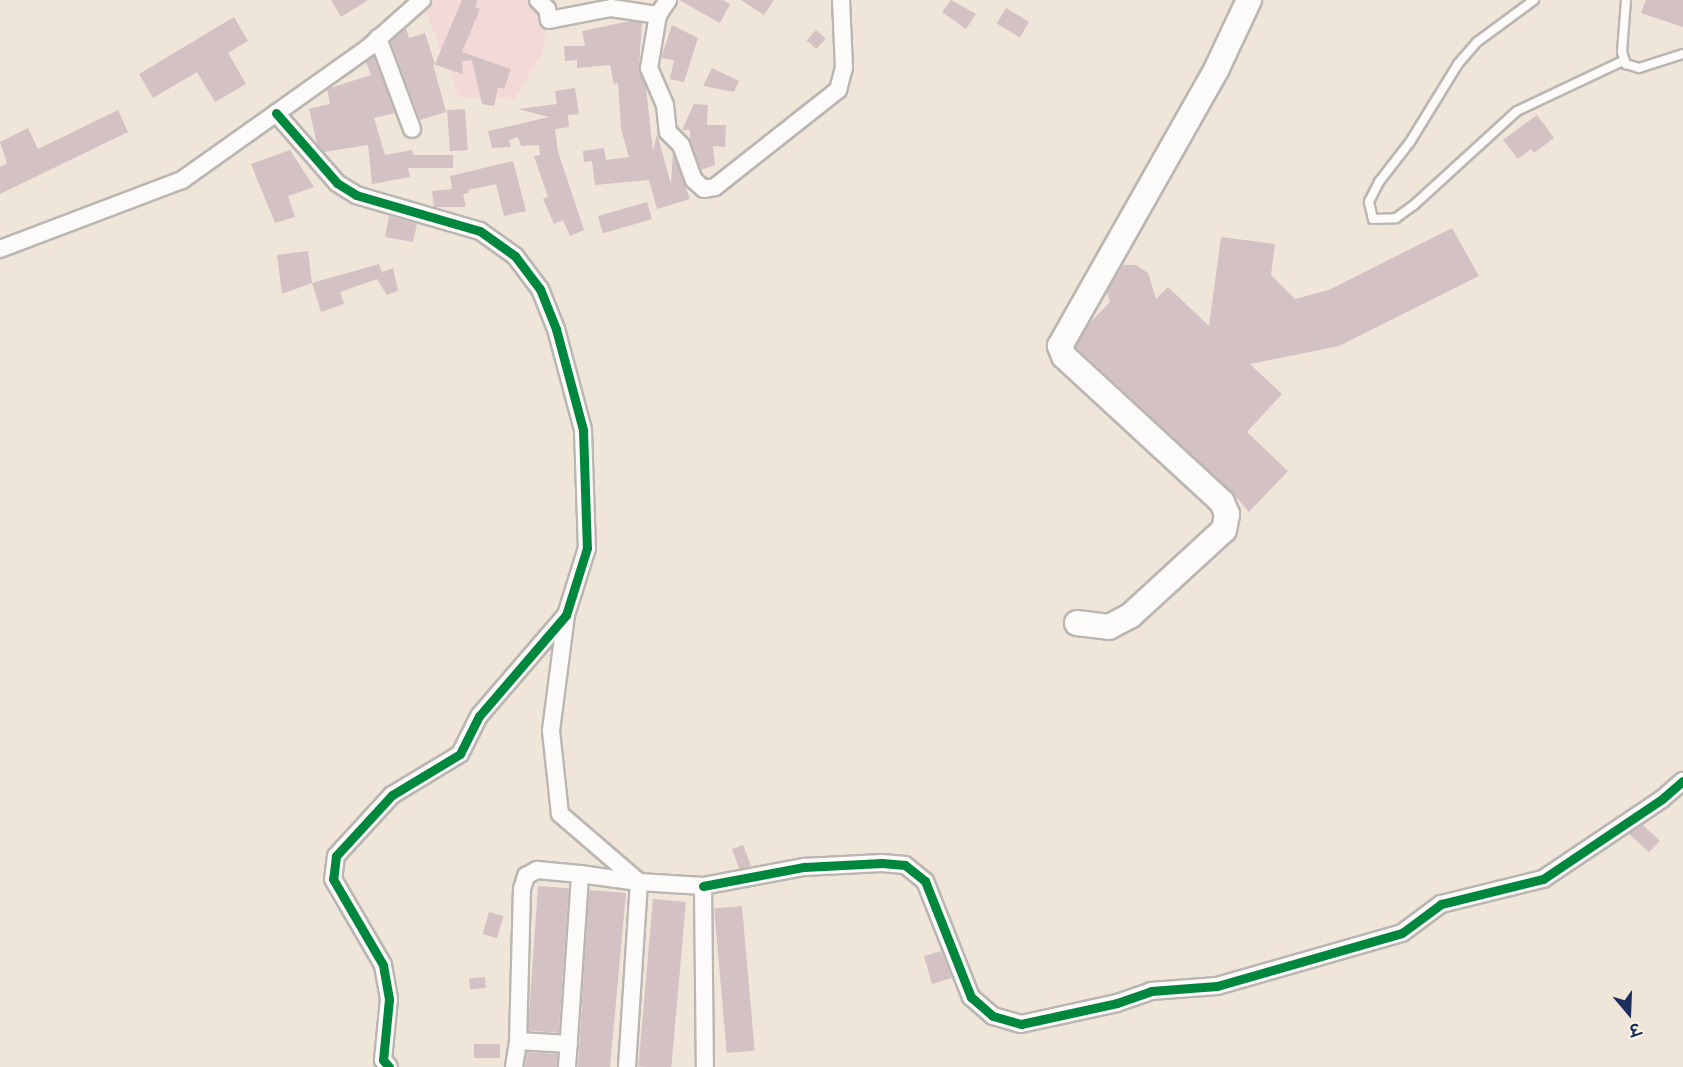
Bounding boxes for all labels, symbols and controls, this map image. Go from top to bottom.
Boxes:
north arrow [1599,983,1659,1043]
text: उ [1627,1019,1643,1041]

